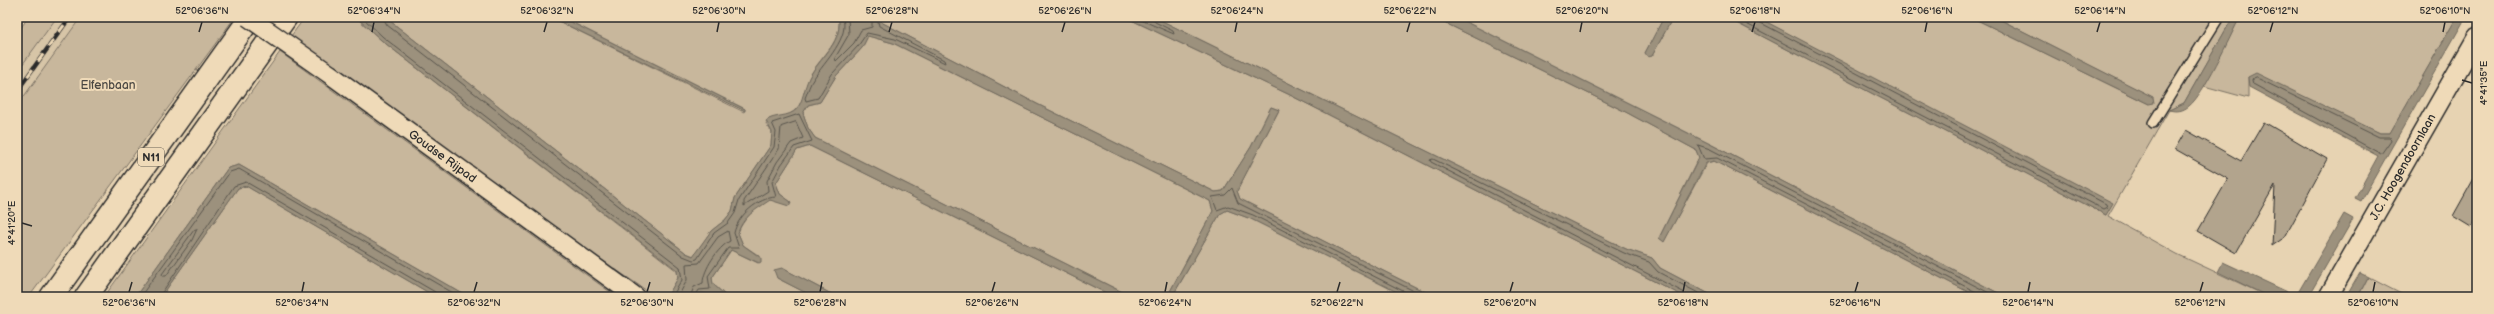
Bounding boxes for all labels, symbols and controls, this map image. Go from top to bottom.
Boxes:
text: 52°06'36"N [175,5,229,17]
text: 52°06'34"N [347,5,401,17]
text: 52°06'32"N [520,5,574,17]
text: 52°06'30"N [692,5,746,17]
text: 52°06'28"N [865,5,919,17]
text: 52°06'26"N [1038,5,1092,17]
text: 52°06'24"N [1210,5,1264,17]
text: 52°06'22"N [1383,5,1437,17]
text: 52°06'20"N [1555,5,1609,17]
text: 52°06'18"N [1729,5,1781,17]
text: 52°06'16"N [1901,5,1953,17]
text: 52°06'14"N [2074,5,2126,17]
text: 52°06'12"N [2247,5,2299,17]
text: 52°06'10"N [2419,5,2471,17]
text: 4°41'35"E [2478,60,2490,105]
park label: Elfenbaan [81,78,136,93]
street label: J.C. Hoogendoornlaan [2367,111,2440,223]
street label: Goudse Rijpad [405,127,479,186]
road number: N11 [138,148,164,166]
text: 4°41'20"E [6,200,18,245]
text: 52°06'36"N [102,297,156,309]
text: 52°06'34"N [275,297,329,309]
text: 52°06'32"N [447,297,501,309]
text: 52°06'30"N [620,297,674,309]
text: 52°06'28"N [793,297,847,309]
text: 52°06'26"N [965,297,1019,309]
text: 52°06'24"N [1138,297,1192,309]
text: 52°06'22"N [1310,297,1364,309]
text: 52°06'20"N [1483,297,1537,309]
text: 52°06'18"N [1657,297,1709,309]
text: 52°06'16"N [1829,297,1881,309]
text: 52°06'14"N [2002,297,2054,309]
text: 52°06'12"N [2174,297,2226,309]
text: 52°06'10"N [2347,297,2399,309]

